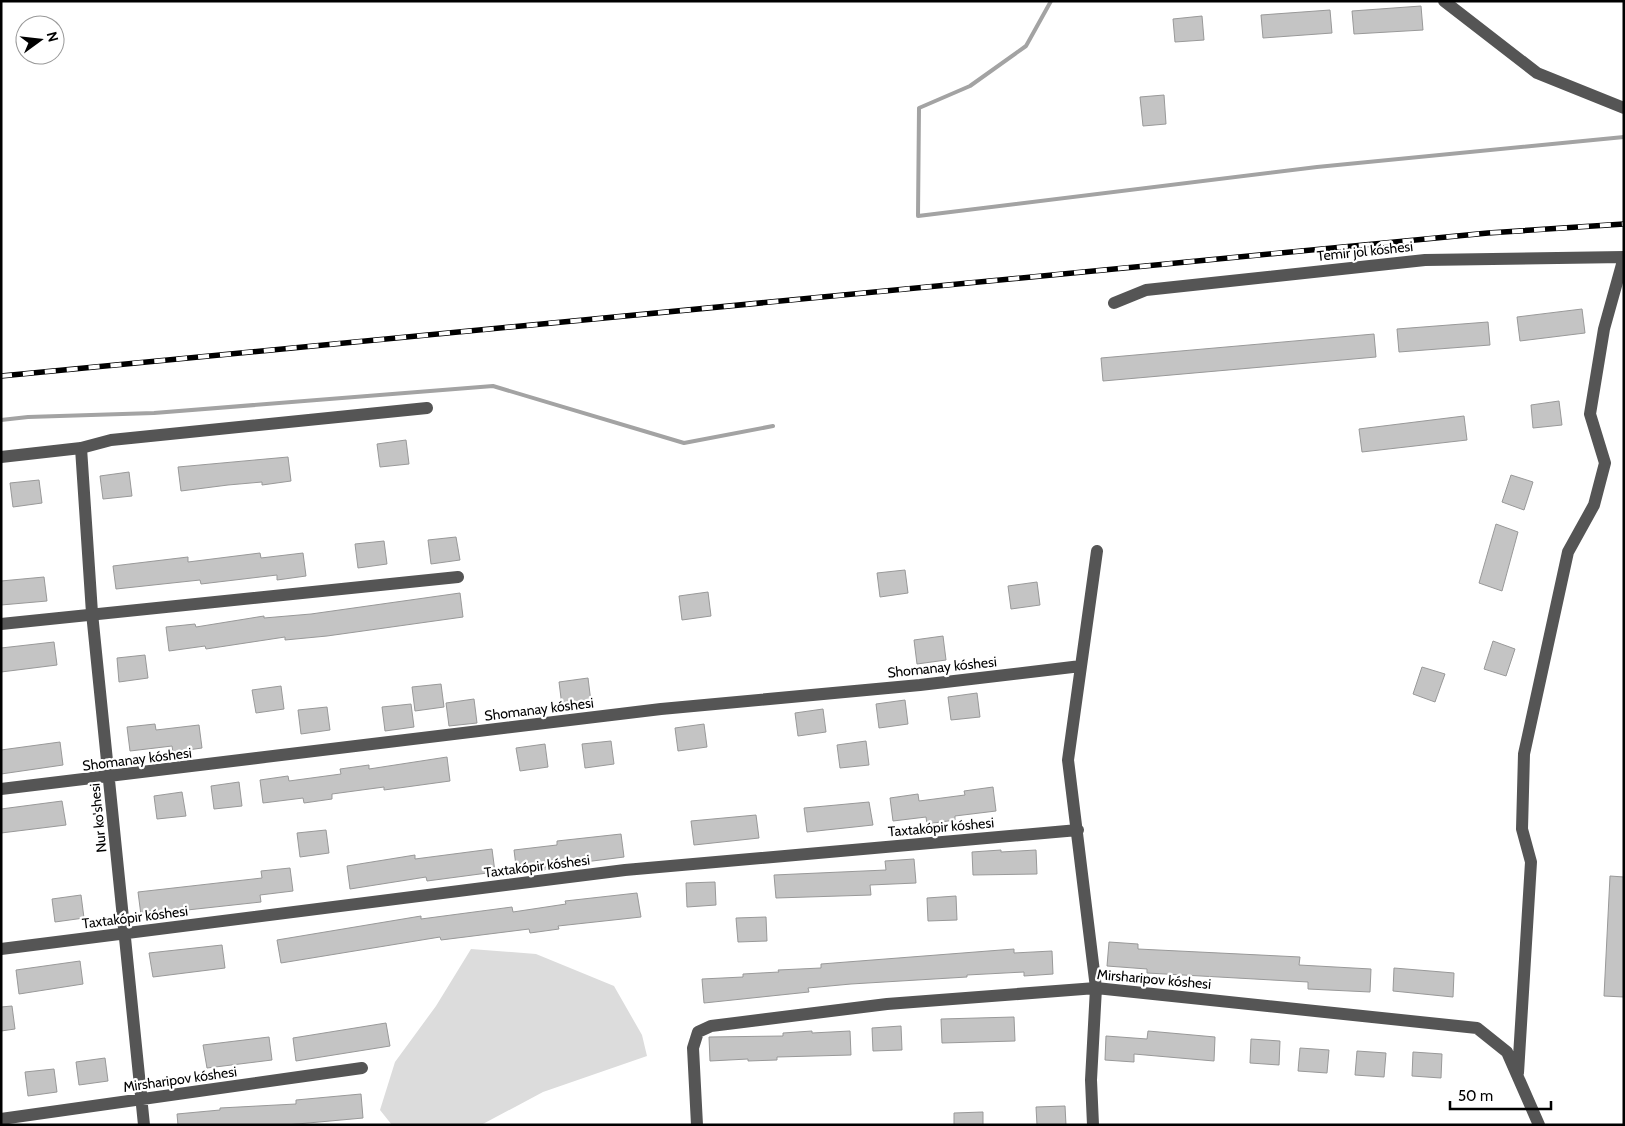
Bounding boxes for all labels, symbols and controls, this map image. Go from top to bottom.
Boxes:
north arrow [15,15,65,65]
text: N [43,30,63,44]
street label: Temir jol kóshesi [1316,237,1414,265]
street label: Shomanay kóshesi [886,652,998,682]
street label: Shomanay kóshesi [483,693,595,725]
street label: Shomanay kóshesi [81,743,193,775]
street label: Nur ko'shesi [85,782,111,854]
street label: Taxtakópir kóshesi [887,813,995,841]
street label: Taxtakópir kóshesi [483,851,591,881]
street label: Taxtakópir kóshesi [81,902,189,932]
street label: Mirsharipov kóshesi [1096,965,1212,993]
street label: Mirsharipov kóshesi [122,1062,238,1096]
scale bar [1450,1078,1551,1110]
text: 50 m [1458,1087,1493,1105]

